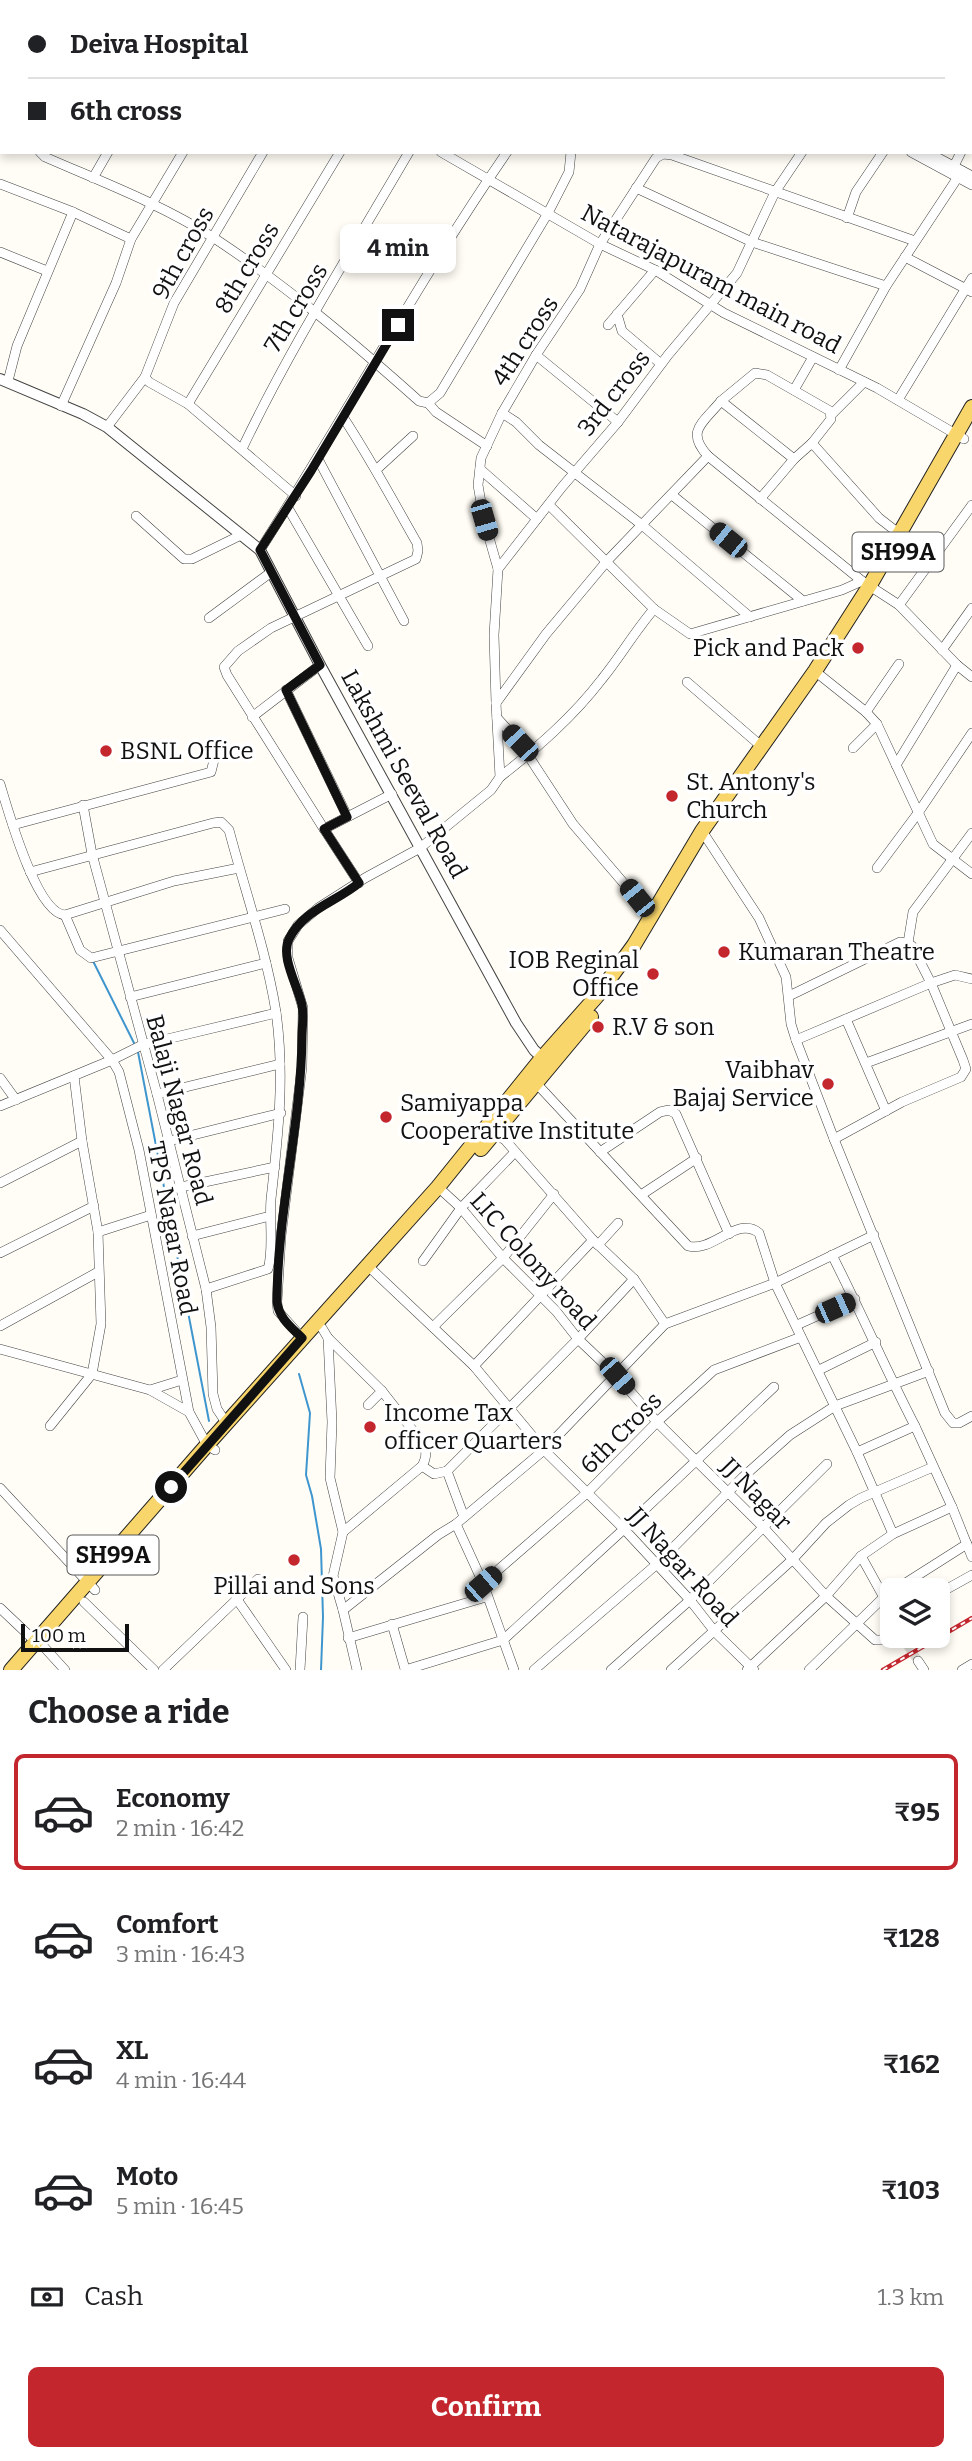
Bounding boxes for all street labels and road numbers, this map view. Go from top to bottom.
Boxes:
street label: Natarajapuram main road [576,199,846,359]
street label: 9th cross [146,202,220,304]
street label: 8th cross [209,217,285,319]
street label: 7th cross [259,258,333,358]
street label: 4th cross [486,291,564,391]
street label: 3rd cross [572,345,656,441]
road number: SH99A [852,532,944,572]
street label: Lakshmi Seeval Road [335,665,473,883]
street label: Balaji Nagar Road [140,1012,218,1208]
street label: TPS Nagar Road [141,1139,203,1317]
street label: LIC Colony road [464,1187,602,1335]
street label: 6th Cross [574,1386,668,1480]
street label: JJ Nagar [714,1451,797,1536]
street label: JJ Nagar Road [622,1501,744,1632]
road number: SH99A [68,1536,158,1574]

